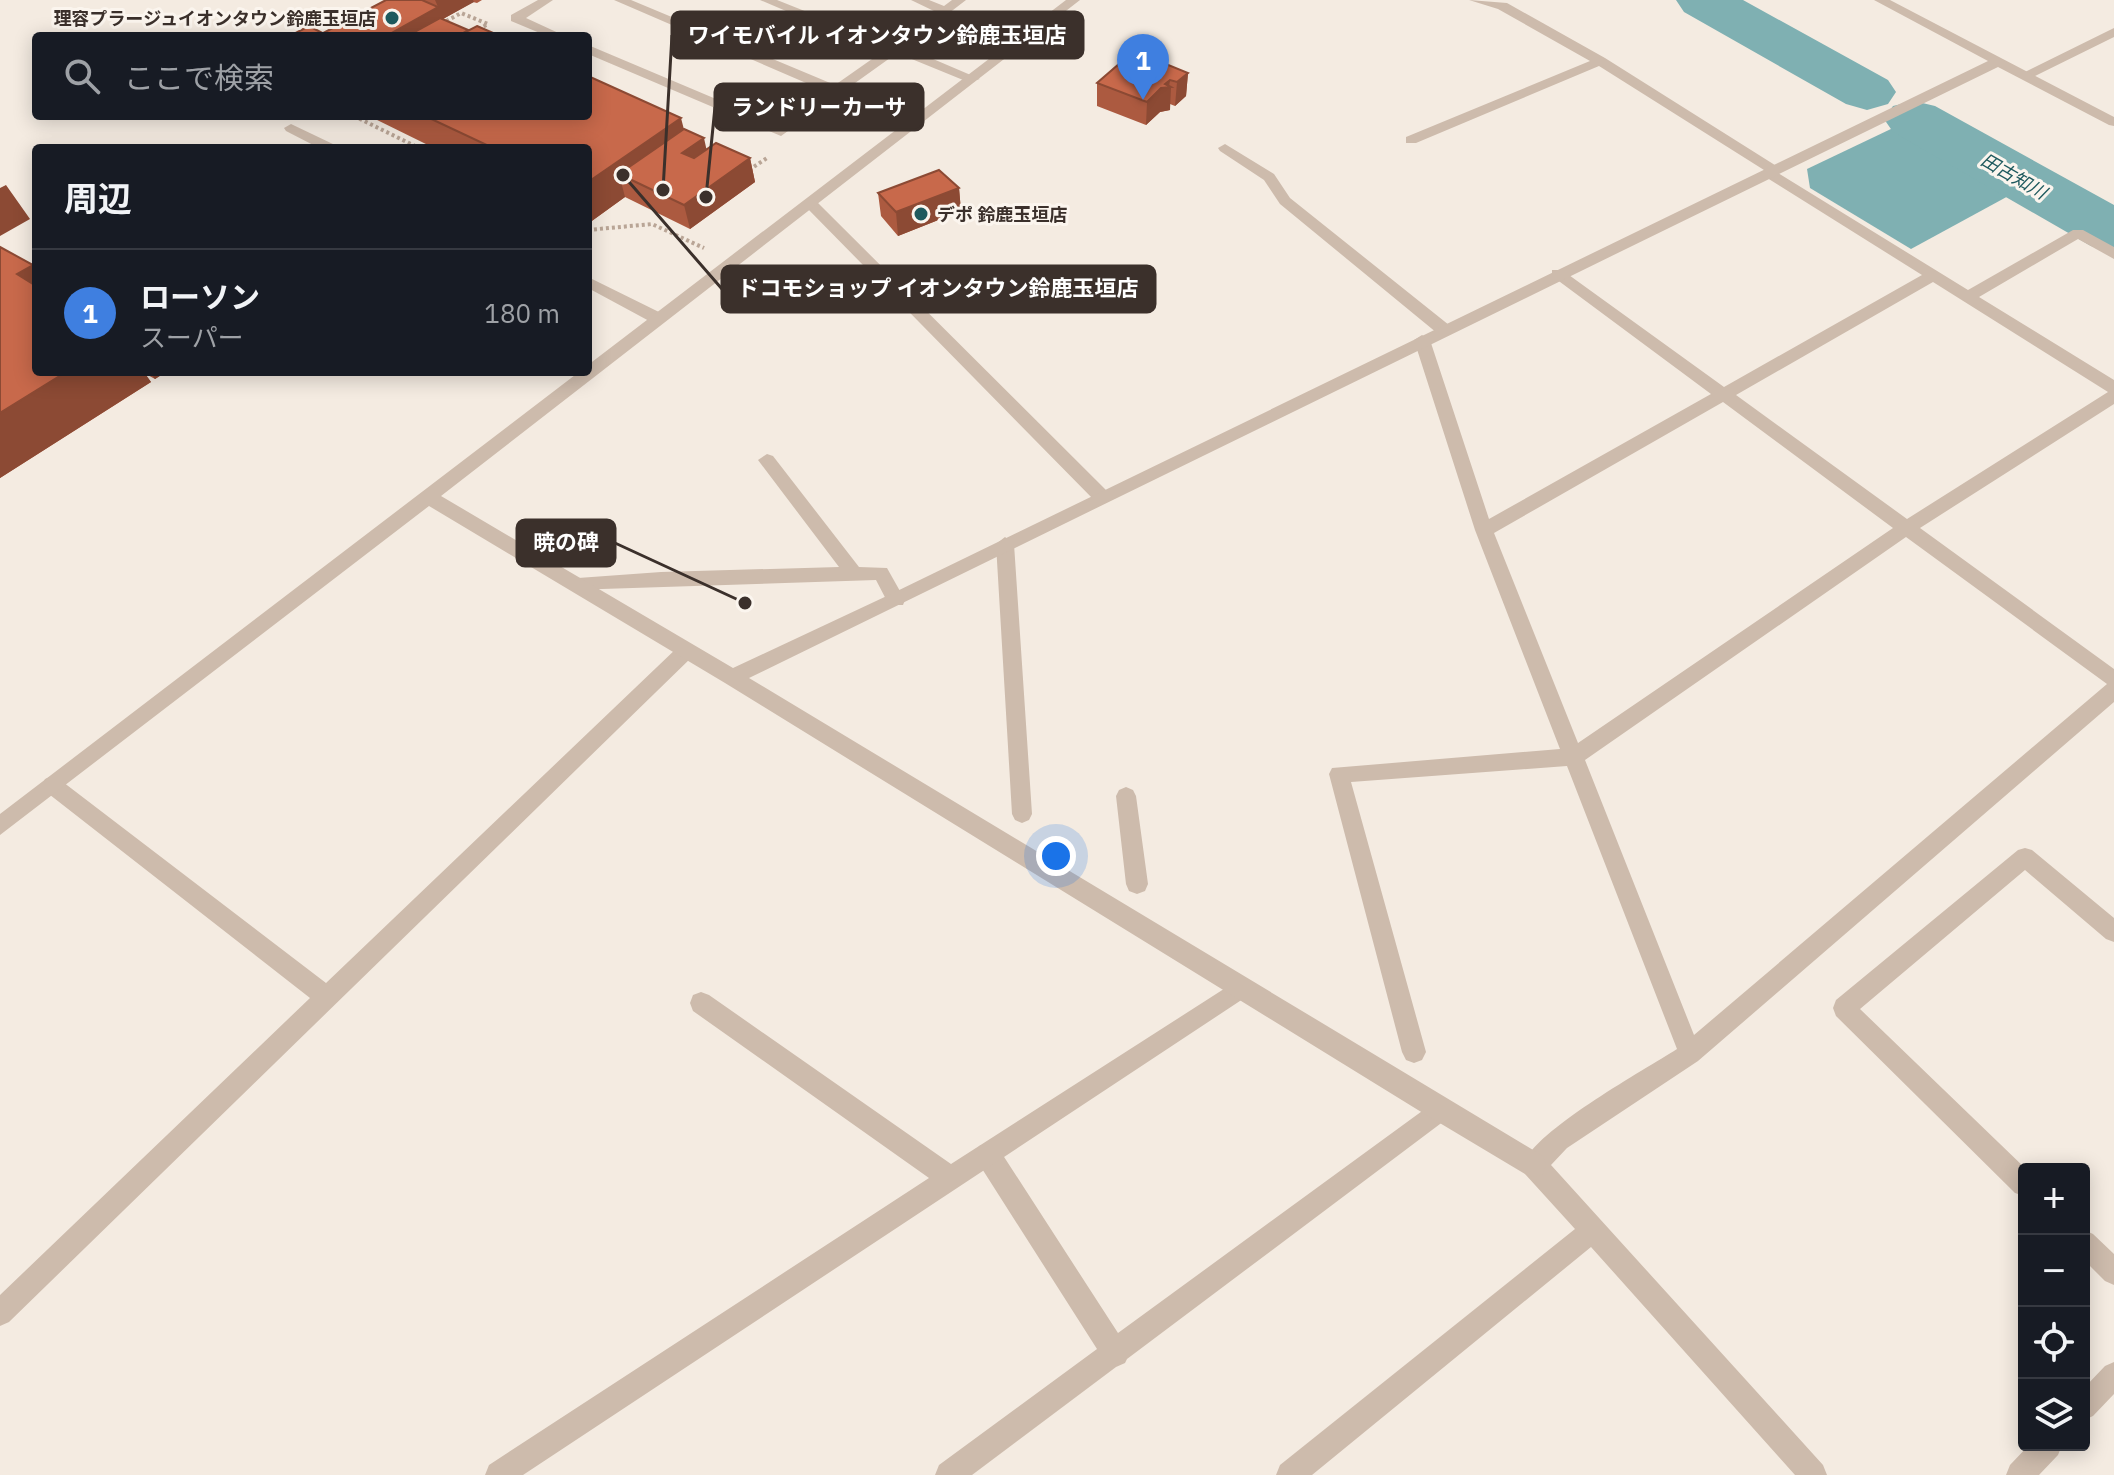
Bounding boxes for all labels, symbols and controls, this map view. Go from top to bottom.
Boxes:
place label: 理容プラージュイオンタウン鈴鹿玉垣店 [54,7,376,30]
marker: 理容プラージュイオンタウン鈴鹿玉垣店 [383,9,401,27]
callout: ワイモバイル イオンタウン鈴鹿玉垣店 [672,12,1083,58]
text: ワイモバイル イオンタウン鈴鹿玉垣店 [687,20,1067,49]
search box [32,32,592,120]
pin: 1 [1117,34,1169,100]
icon: search [60,54,104,98]
text: ここで検索 [124,58,274,97]
callout: ランドリーカーサ [715,84,923,130]
text: ランドリーカーサ [731,92,907,121]
water label: 田古知川 [1977,148,2053,205]
text: 周辺 [64,176,132,220]
place label: デポ 鈴鹿玉垣店 [937,203,1067,226]
marker: デポ 鈴鹿玉垣店 [912,205,930,223]
callout: ドコモショップ イオンタウン鈴鹿玉垣店 [722,266,1155,312]
text: ドコモショップ イオンタウン鈴鹿玉垣店 [737,273,1139,302]
text: ローソン [140,277,260,316]
text: 1 [82,296,98,330]
text: 180 m [484,296,560,330]
text: スーパー [140,320,244,354]
callout: 暁の碑 [517,520,615,566]
text: 暁の碑 [533,527,599,556]
your location [1036,836,1076,876]
map controls [2018,1163,2090,1451]
button: + [2018,1163,2090,1235]
button: − [2018,1235,2090,1307]
button: locate [2018,1307,2090,1379]
button: layers [2018,1379,2090,1451]

